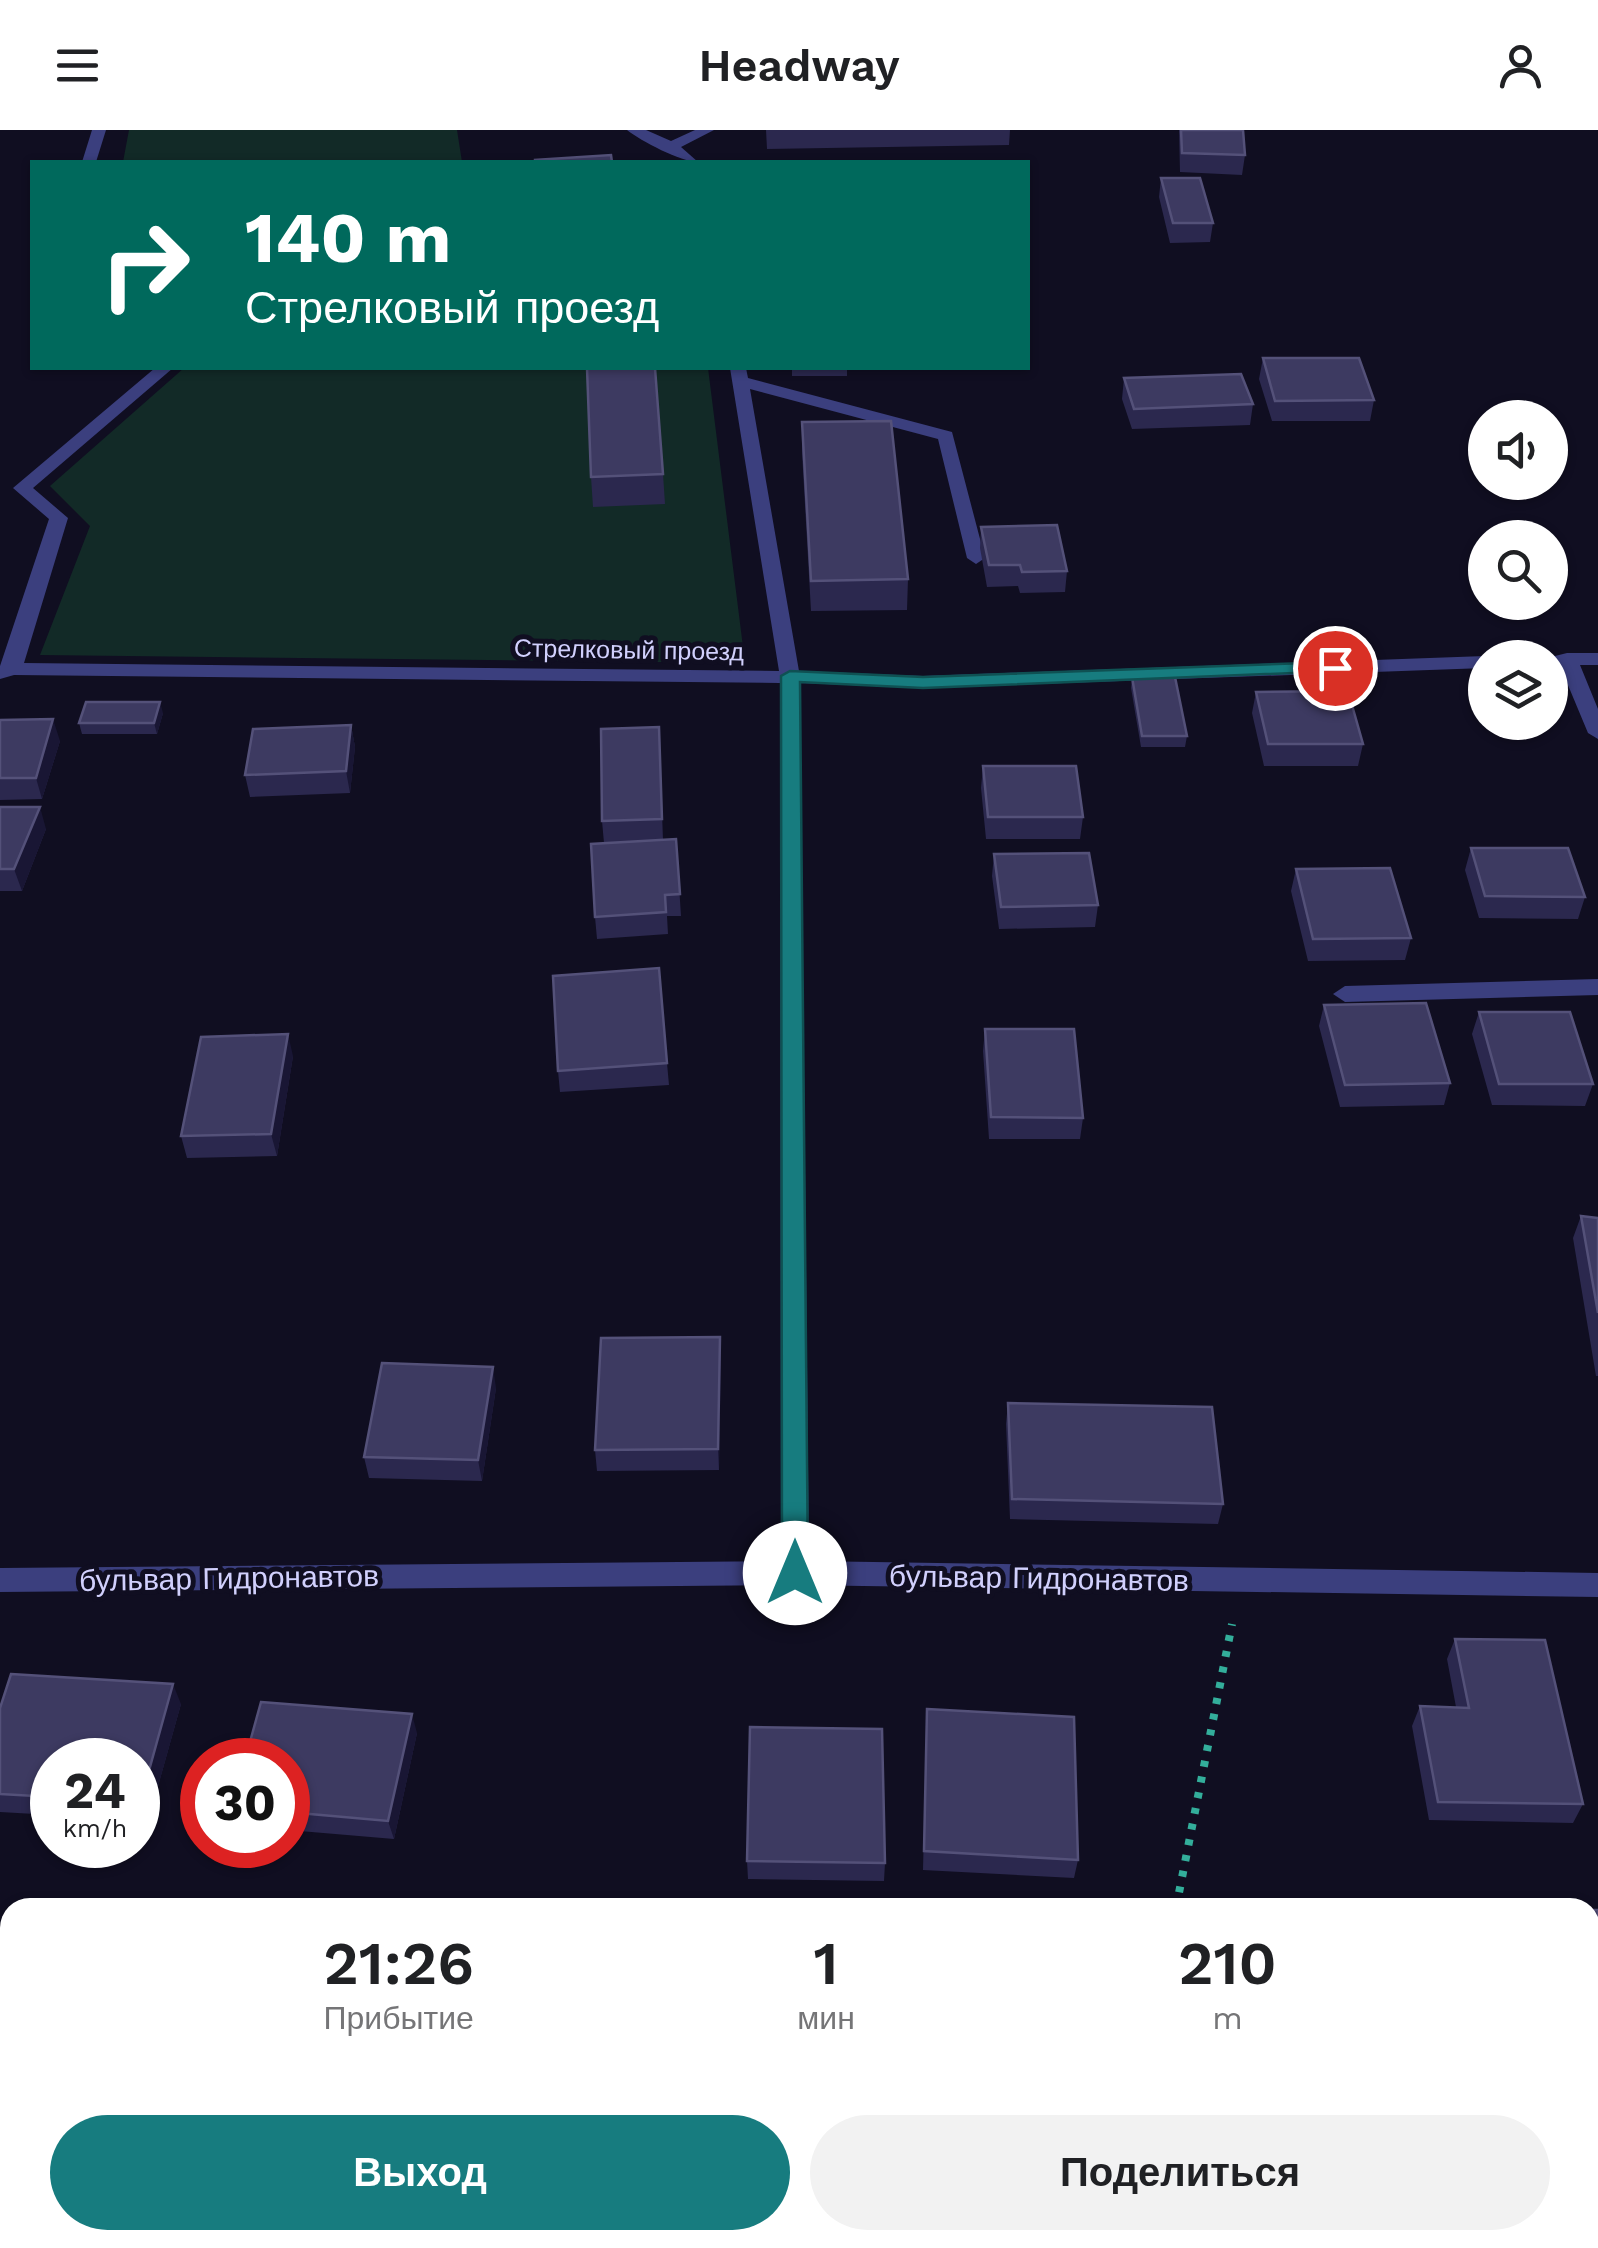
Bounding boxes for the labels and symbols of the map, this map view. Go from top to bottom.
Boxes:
pin [1293,626,1378,711]
street label: Стрелковый проезд [514,633,745,667]
position arrow [743,1521,847,1625]
street label: бульвар Гидронавтов [79,1558,379,1598]
street label: бульвар Гидронавтов [889,1558,1189,1598]
speed limit sign: 30 [180,1738,310,1868]

